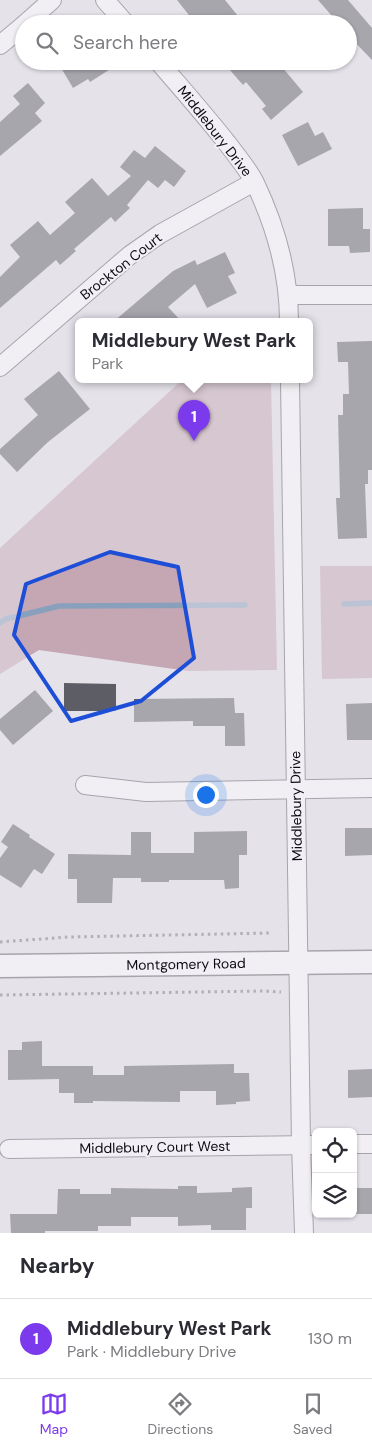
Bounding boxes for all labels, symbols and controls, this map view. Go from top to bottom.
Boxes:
search box [15,15,357,70]
icon: search [33,29,61,57]
text: Search here [73,30,178,55]
street label: Middlebury Drive [174,82,256,180]
street label: Brockton Court [76,228,166,304]
popup [75,318,313,383]
text: Middlebury West Park [92,328,296,353]
text: Park [92,353,123,374]
pin: 1 [178,400,210,441]
street label: Middlebury Drive [286,751,306,861]
your location [193,782,219,808]
street label: Montgomery Road [126,954,246,974]
map controls [312,1128,357,1218]
button: locate [312,1128,357,1173]
street label: Middlebury Court West [79,1137,231,1157]
button: layers [312,1173,357,1218]
text: Nearby [20,1252,94,1280]
text: Middlebury West Park [67,1316,272,1341]
text: 1 [33,1328,39,1349]
text: 130 m [308,1328,352,1349]
text: Park · Middlebury Drive [67,1341,236,1362]
tab: Map [40,1390,68,1438]
tab: Directions [148,1390,213,1438]
tab: Saved [293,1390,332,1438]

